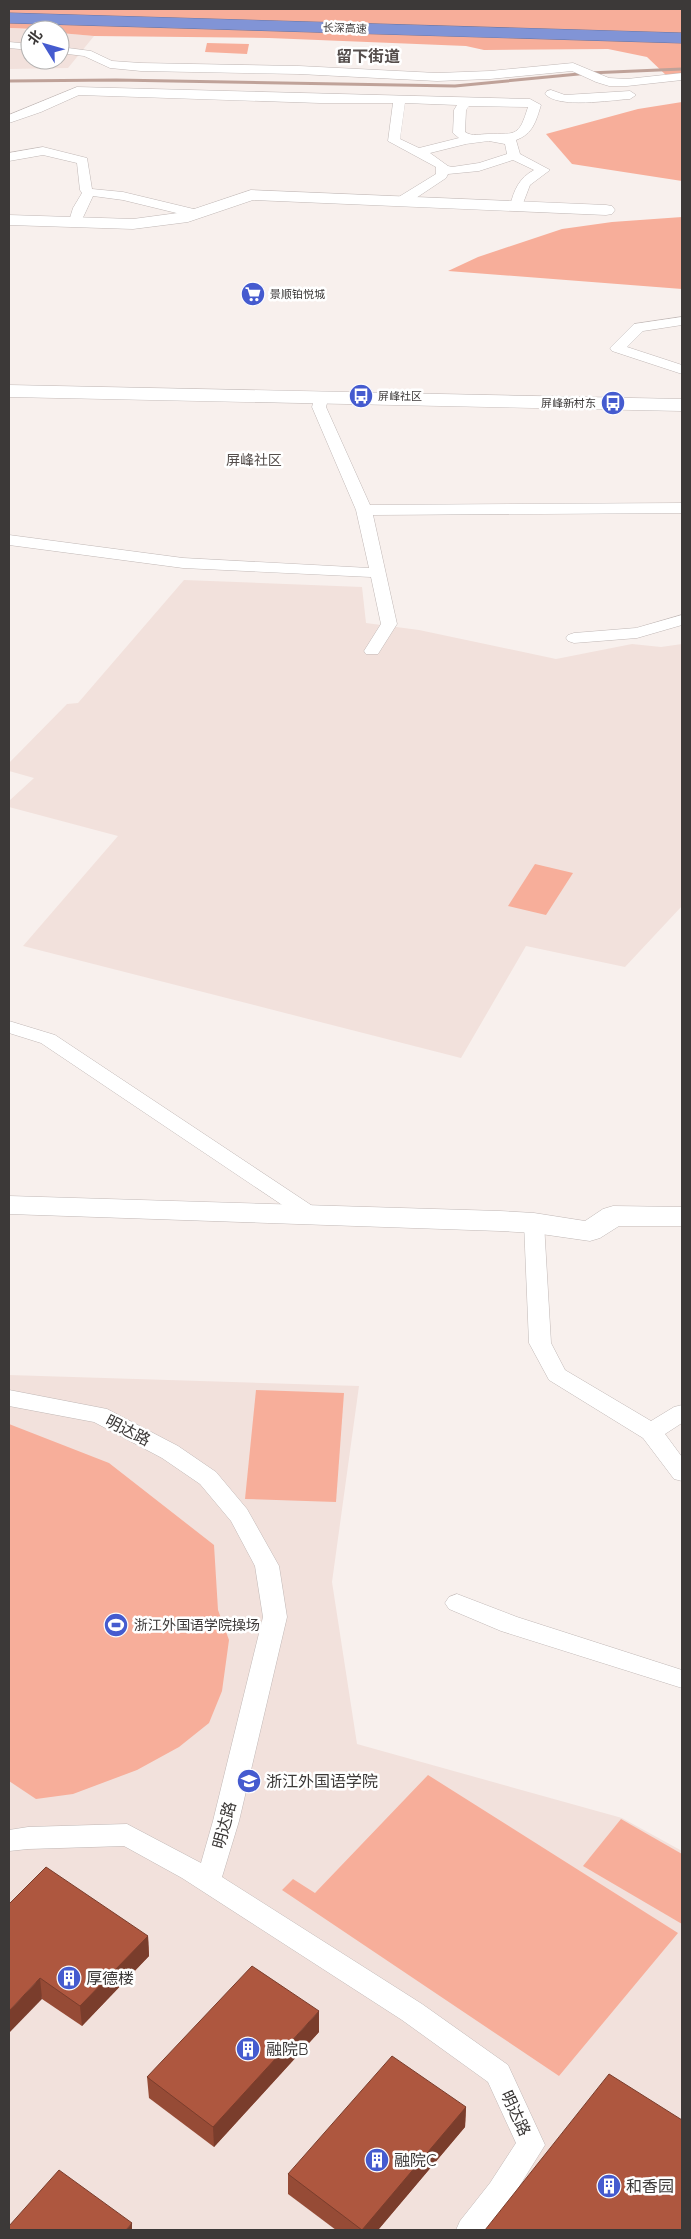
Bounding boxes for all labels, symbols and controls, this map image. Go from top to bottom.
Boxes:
north arrow [20,20,70,70]
street label: 长深高速 [323,20,367,36]
text: 北 [23,26,46,48]
district label: 留下街道 [336,46,400,66]
supermarket icon: 景顺铂悦城 [240,281,266,307]
place label: 景顺铂悦城 [270,287,325,301]
bus stop icon: 屏峰社区 [348,383,374,409]
place label: 屏峰社区 [378,389,422,403]
bus stop icon: 屏峰新村东 [600,390,626,416]
place label: 屏峰新村东 [541,396,596,410]
district label: 屏峰社区 [226,451,282,469]
street label: 明达路 [102,1410,154,1450]
sports icon: 浙江外国语学院操场 [103,1612,129,1638]
place label: 浙江外国语学院操场 [134,1616,260,1634]
school or university icon: 浙江外国语学院 [236,1768,262,1794]
place label: 浙江外国语学院 [266,1771,378,1791]
street label: 明达路 [208,1799,240,1851]
building icon: 厚德楼 [56,1965,82,1991]
place label: 厚德楼 [86,1968,134,1988]
building icon: 融院B [235,2036,261,2062]
place label: 融院B [266,2039,308,2059]
street label: 明达路 [497,2087,535,2139]
building icon: 融院C [364,2147,390,2173]
place label: 融院C [394,2150,436,2170]
building icon: 和香园 [596,2173,622,2199]
place label: 和香园 [626,2176,674,2196]

